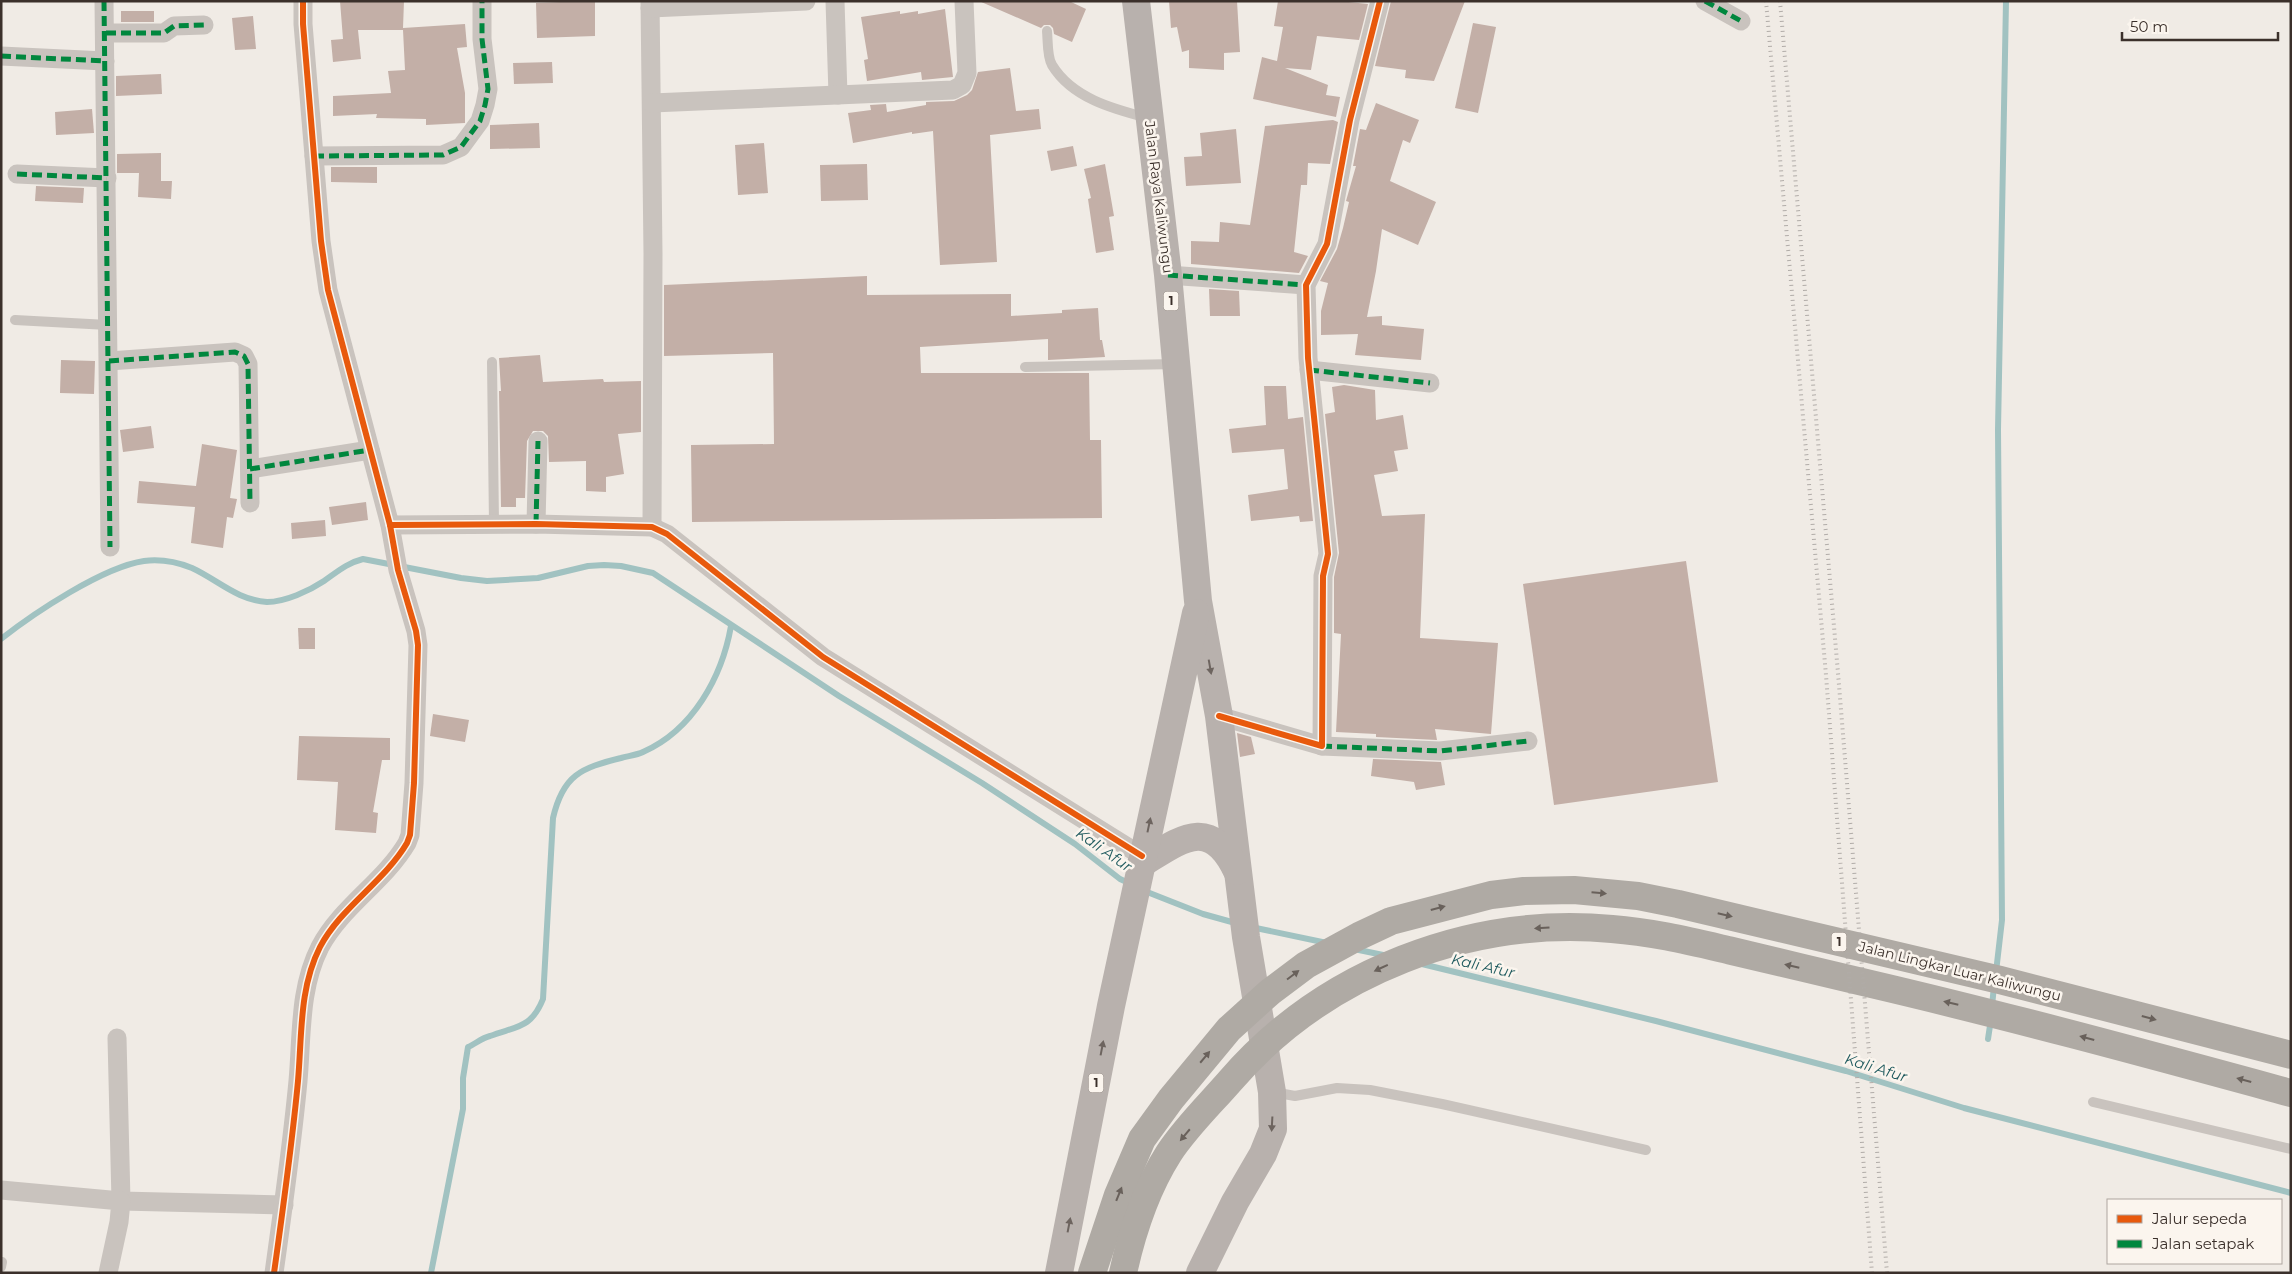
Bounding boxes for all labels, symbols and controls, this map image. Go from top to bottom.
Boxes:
scale bar [2122,10,2278,42]
text: 50 m [2130,17,2168,36]
street label: Jalan Raya Kaliwungu [1141,119,1177,274]
road number: 1 [1164,292,1178,310]
one-way arrow [1207,659,1215,675]
one-way arrow [1145,817,1153,832]
water label: Kali Afur [1072,823,1137,876]
one-way arrow [1591,889,1607,897]
one-way arrow [1431,904,1446,912]
one-way arrow [1718,911,1733,919]
one-way arrow [1534,925,1550,933]
road number: 1 [1832,932,1846,952]
street label: Jalan Lingkar Luar Kaliwungu [1856,937,2063,1005]
water label: Kali Afur [1450,949,1518,982]
one-way arrow [1785,962,1800,970]
one-way arrow [1374,964,1388,972]
one-way arrow [1286,970,1299,981]
one-way arrow [1943,999,1958,1007]
one-way arrow [2141,1014,2156,1022]
one-way arrow [2079,1033,2094,1041]
one-way arrow [1099,1040,1107,1056]
water label: Kali Afur [1843,1049,1911,1086]
one-way arrow [1199,1052,1211,1064]
road number: 1 [1088,1074,1104,1092]
one-way arrow [2236,1076,2251,1084]
one-way arrow [1267,1116,1275,1132]
one-way arrow [1179,1128,1190,1141]
one-way arrow [1115,1186,1123,1201]
legend [2107,1199,2282,1264]
text: Jalur sepeda [2151,1209,2247,1228]
one-way arrow [1065,1216,1073,1232]
text: Jalan setapak [2151,1234,2254,1253]

